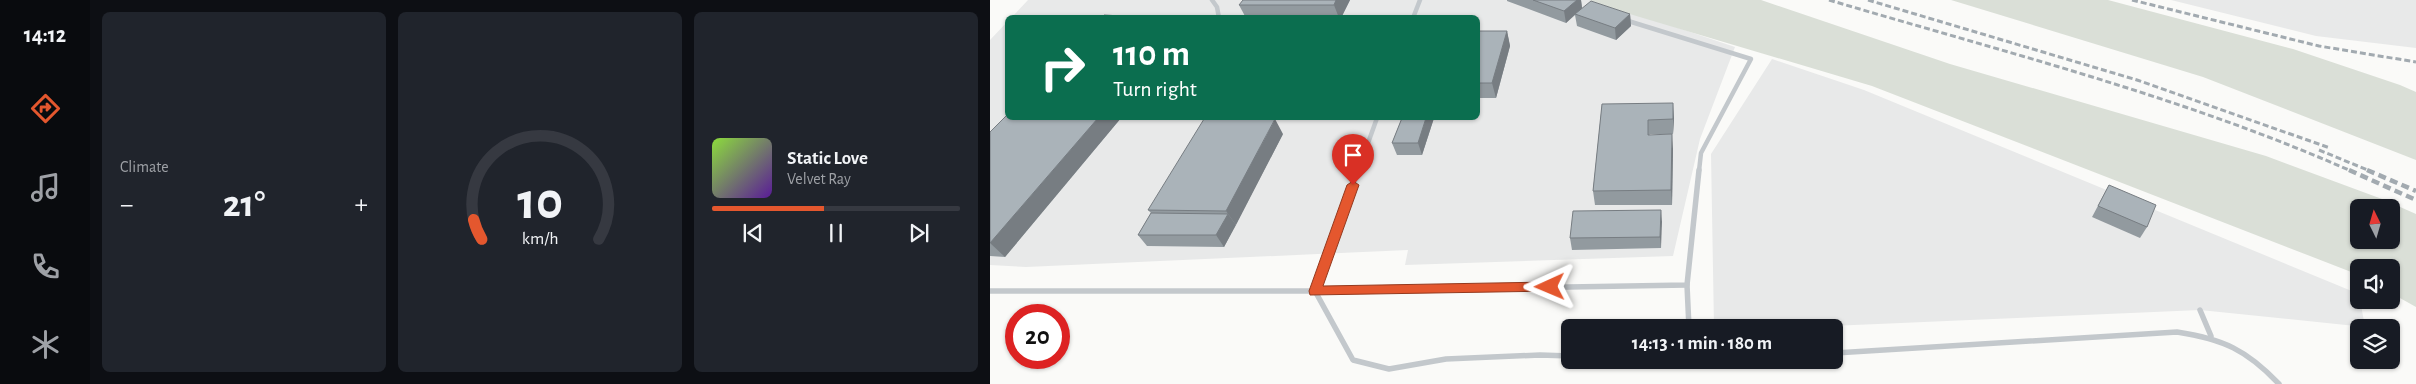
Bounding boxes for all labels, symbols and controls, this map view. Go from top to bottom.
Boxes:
text: 14:12 [24,24,66,46]
icon: right [1030,35,1095,100]
text: 110 m [1113,37,1190,72]
text: Turn right [1113,78,1197,100]
icon: directions [28,91,63,126]
pin [1332,134,1374,185]
icon: arrive [1339,141,1367,169]
text: Static Love [787,149,868,168]
text: Climate [120,159,169,175]
icon: music [28,170,63,205]
text: Velvet Ray [787,171,851,187]
text: 10 [517,176,563,228]
text: 21° [223,186,265,224]
text: − [120,191,133,219]
text: + [355,191,368,219]
north arrow [2350,199,2400,249]
map controls [2350,199,2400,369]
icon: previous [739,219,767,247]
icon: pause [822,219,850,247]
icon: next [905,219,933,247]
text: km/h [522,230,558,248]
icon: phone [28,249,63,284]
button: sound [2350,259,2400,309]
position arrow [1523,260,1575,312]
speed limit sign: 20 [1005,304,1070,369]
button: layers [2350,319,2400,369]
icon: climate [28,327,63,362]
text: 14:13 · 1 min · 180 m [1632,334,1772,353]

